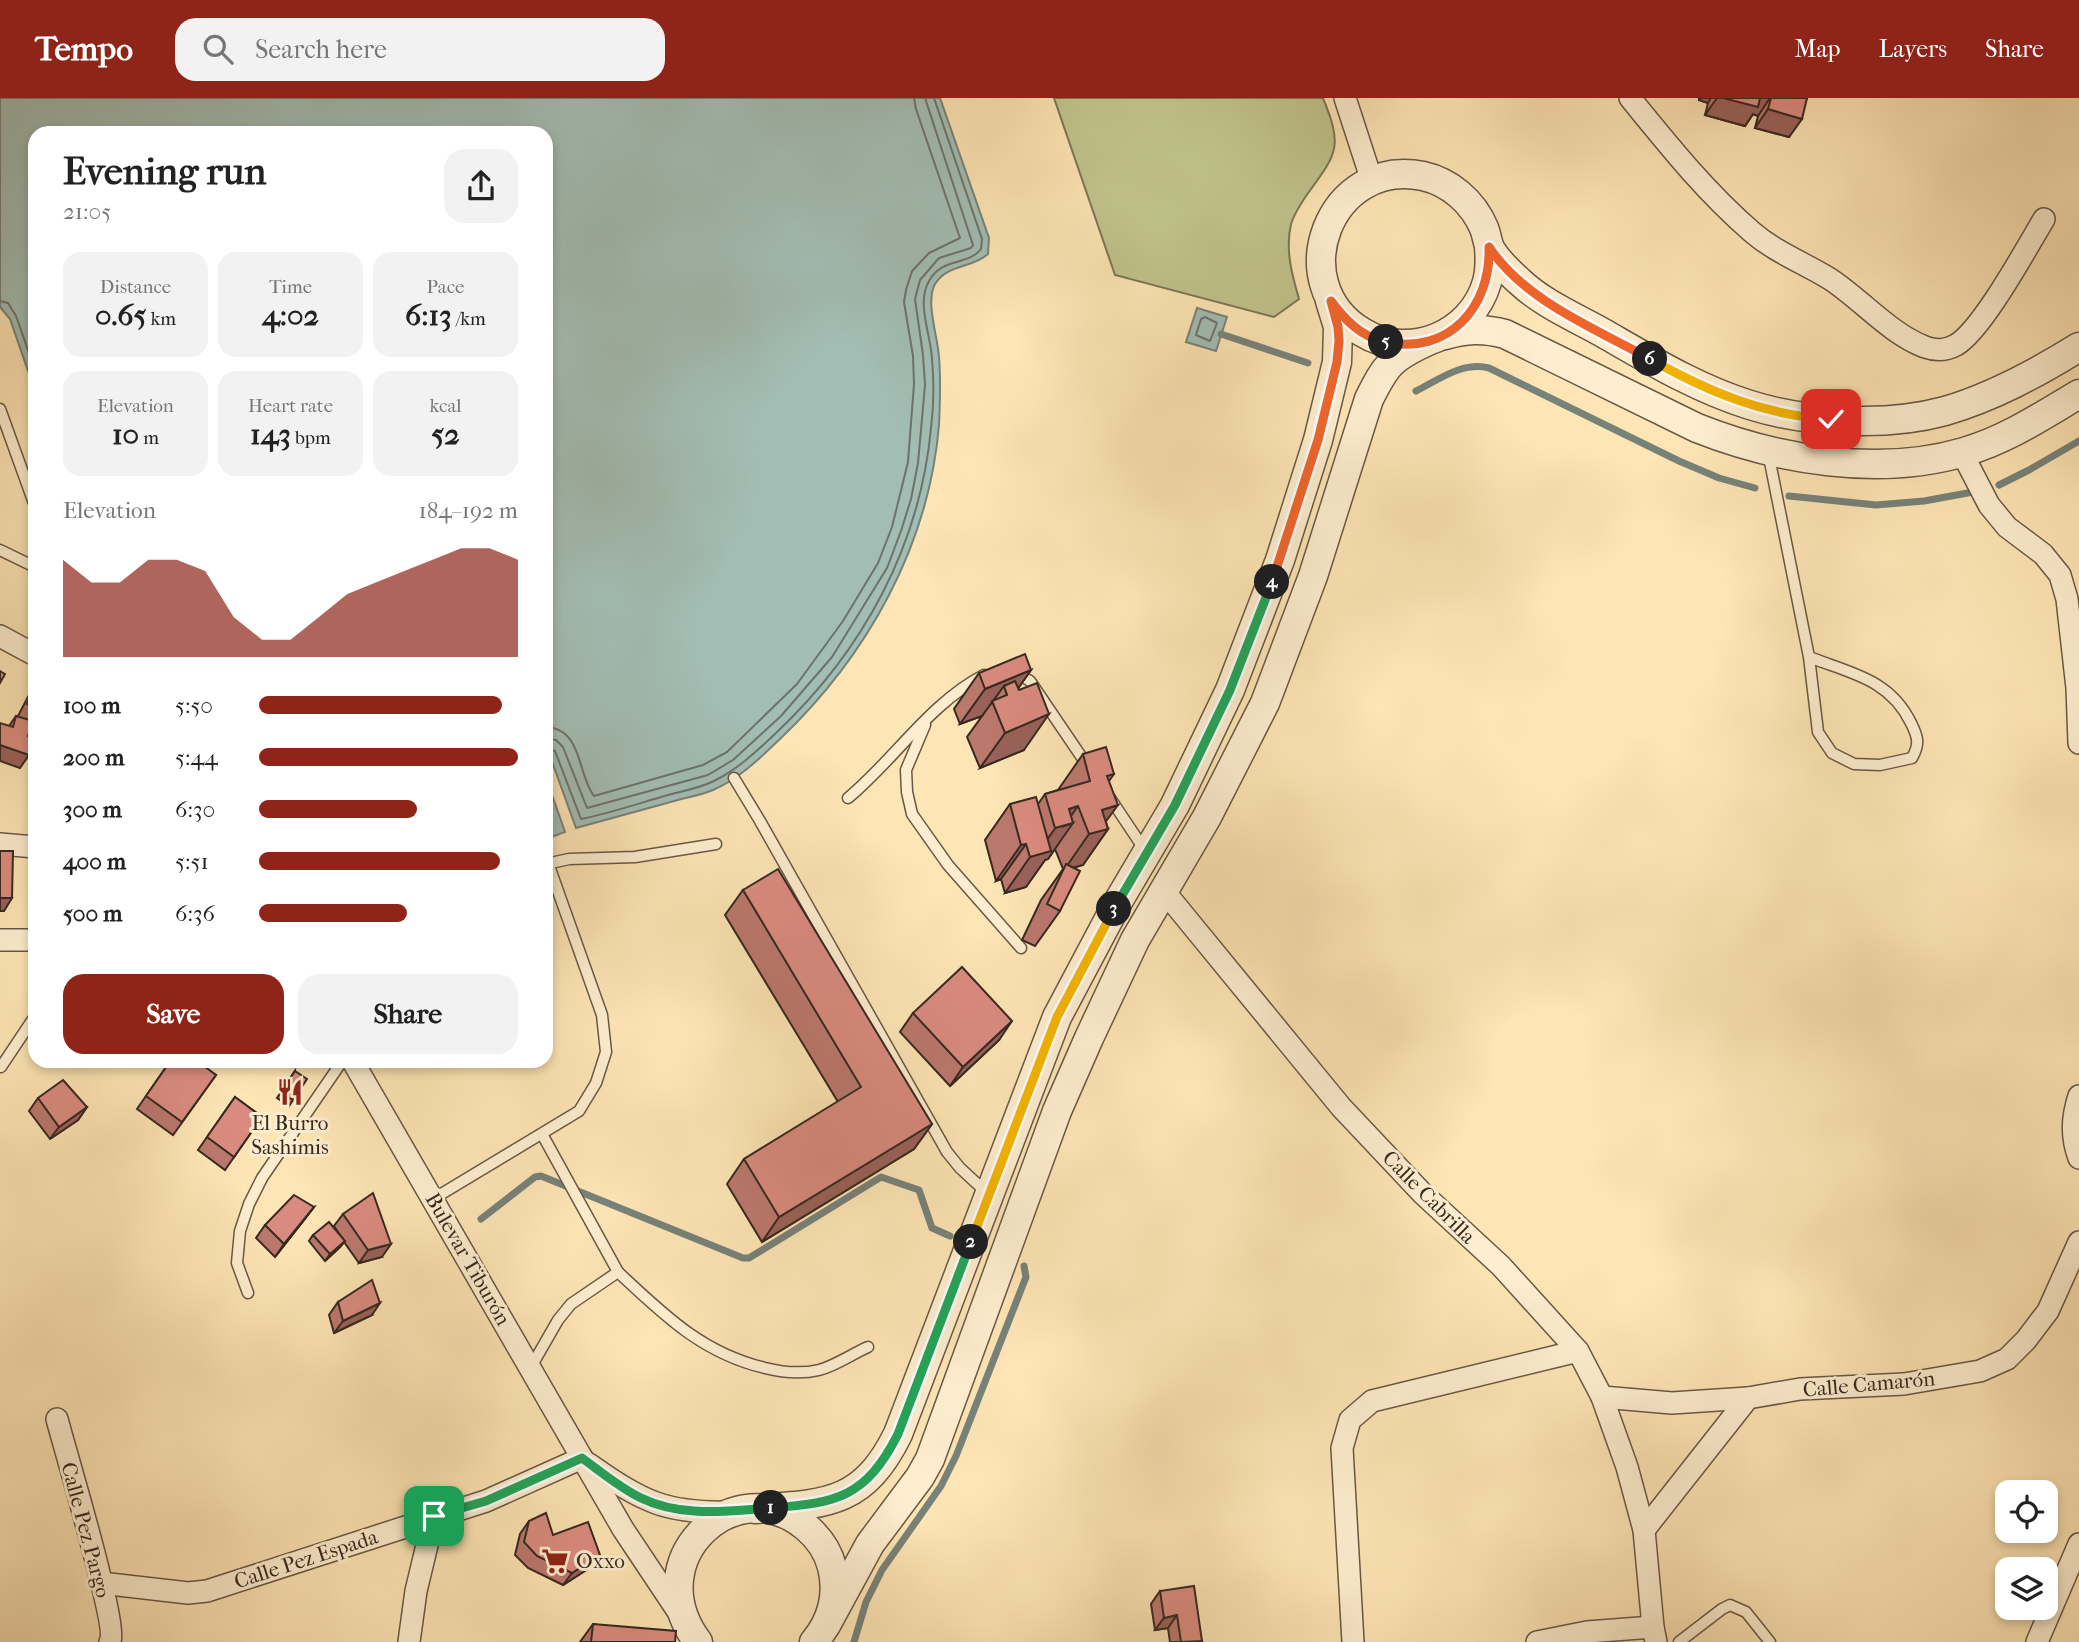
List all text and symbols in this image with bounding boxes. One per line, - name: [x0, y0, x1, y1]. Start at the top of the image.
- search box: [175, 18, 665, 81]
- text: Tempo: [35, 30, 133, 69]
- icon: search: [199, 30, 237, 68]
- text: Search here: [255, 34, 387, 65]
- text: Map: [1795, 35, 1841, 63]
- text: Layers: [1879, 35, 1947, 63]
- text: Share: [1985, 35, 2044, 63]
- text: Evening run: [63, 149, 266, 194]
- button: share: [444, 149, 518, 223]
- text: 21:05: [63, 198, 111, 225]
- text: Distance: [100, 276, 171, 298]
- text: Time: [269, 276, 312, 298]
- text: Pace: [427, 276, 464, 298]
- text: 0.65: [95, 298, 146, 333]
- text: 4:02: [262, 298, 319, 333]
- text: 6:13: [405, 298, 452, 333]
- text: km: [146, 308, 176, 330]
- text: /km: [452, 308, 486, 330]
- pin: 5: [1368, 324, 1404, 360]
- text: 5: [1381, 330, 1390, 352]
- pin: 6: [1632, 342, 1668, 376]
- text: 6: [1644, 347, 1655, 369]
- pin: [1801, 389, 1861, 449]
- text: Elevation: [97, 395, 174, 417]
- text: Heart rate: [248, 395, 333, 417]
- text: kcal: [430, 395, 461, 417]
- icon: check: [1812, 400, 1850, 438]
- text: 10: [112, 417, 139, 452]
- text: 143: [250, 417, 291, 452]
- text: 52: [431, 417, 460, 452]
- text: m: [139, 427, 159, 449]
- text: bpm: [291, 427, 331, 449]
- text: Elevation: [63, 497, 156, 524]
- text: 184–192 m: [419, 497, 518, 524]
- pin: 4: [1254, 564, 1290, 600]
- text: 4: [1266, 570, 1277, 592]
- text: 100 m: [63, 692, 121, 719]
- text: 5:50: [175, 692, 213, 719]
- text: 200 m: [63, 744, 124, 771]
- text: 5:44: [175, 744, 218, 771]
- text: 300 m: [63, 796, 122, 823]
- text: 6:30: [175, 796, 215, 823]
- text: 400 m: [63, 848, 126, 875]
- text: 5:51: [175, 848, 209, 875]
- pin: 3: [1096, 892, 1132, 926]
- text: 3: [1110, 897, 1117, 919]
- text: 500 m: [63, 900, 122, 927]
- text: 6:36: [175, 900, 215, 927]
- button: Save: [63, 974, 284, 1054]
- button: Share: [298, 974, 518, 1054]
- restaurant icon: El Burro Sashimis: [275, 1077, 305, 1107]
- place label: El Burro Sashimis: [251, 1111, 329, 1159]
- street label: Calle Cabrilla: [1378, 1146, 1481, 1249]
- street label: Bulevar Tiburón: [420, 1189, 516, 1329]
- pin: 2: [954, 1224, 988, 1260]
- text: 2: [966, 1230, 975, 1252]
- street label: Calle Camarón: [1802, 1366, 1936, 1402]
- street label: Calle Pez Pargo: [56, 1460, 116, 1600]
- map controls: [1995, 1480, 2058, 1620]
- button: locate: [1995, 1480, 2058, 1543]
- pin: [404, 1486, 464, 1546]
- pin: 1: [754, 1490, 788, 1526]
- text: 1: [767, 1496, 774, 1518]
- icon: arrive: [415, 1497, 453, 1535]
- street label: Calle Pez Espada: [231, 1524, 381, 1593]
- supermarket icon: Oxxo: [540, 1546, 570, 1576]
- place label: Oxxo: [576, 1549, 625, 1573]
- button: layers: [1995, 1557, 2058, 1620]

